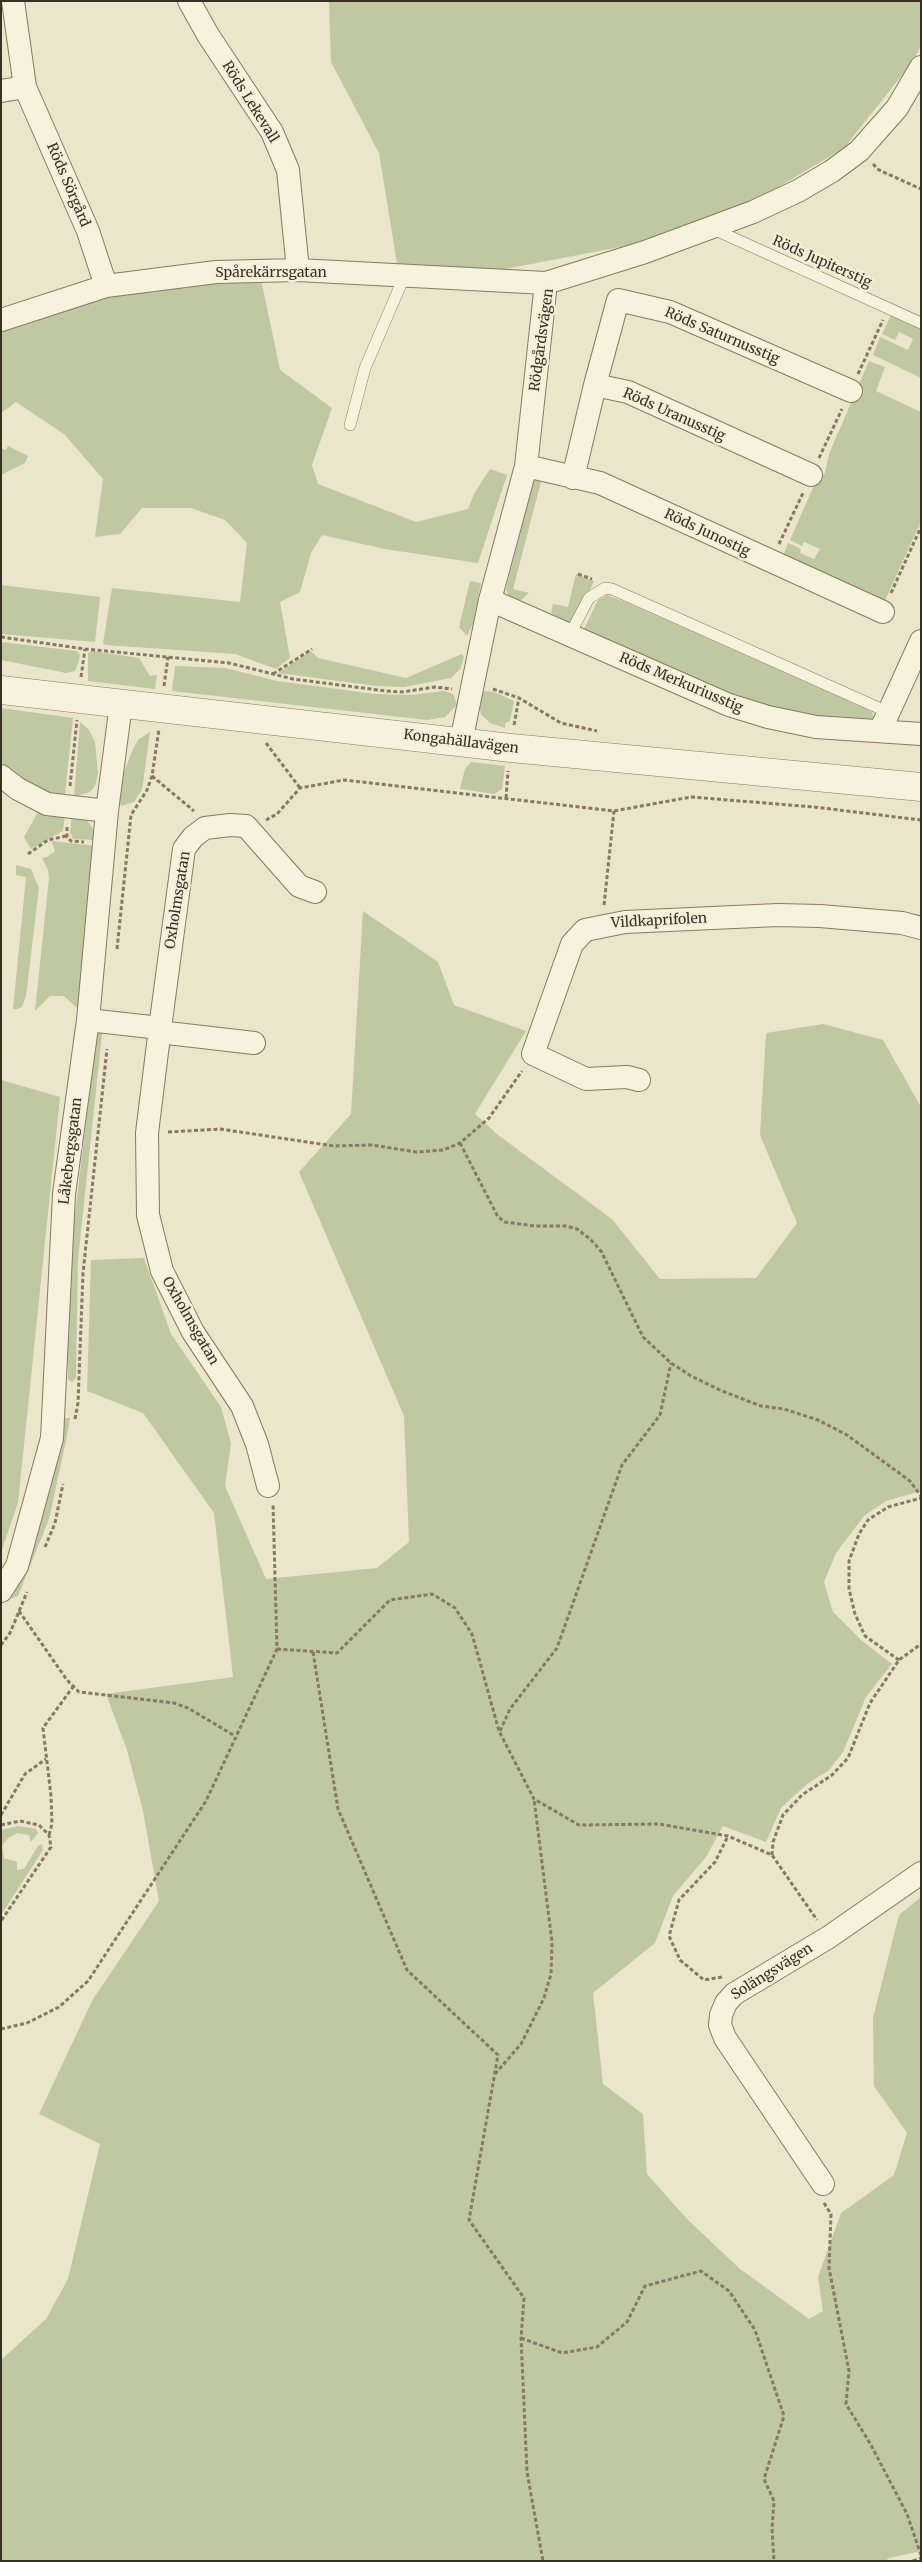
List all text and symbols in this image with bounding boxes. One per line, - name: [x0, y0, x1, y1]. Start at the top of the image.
- street label: Röds Lekevall: [218, 58, 282, 146]
- street label: Röds Sörgård: [43, 140, 93, 230]
- street label: Röds Jupiterstig: [770, 233, 874, 291]
- street label: Spårekärrsgatan: [215, 265, 327, 281]
- street label: Rödgårdsvägen: [526, 287, 558, 393]
- street label: Röds Saturnusstig: [662, 304, 782, 368]
- street label: Röds Uranusstig: [620, 385, 728, 445]
- street label: Röds Junostig: [661, 506, 753, 560]
- street label: Röds Merkuriusstig: [617, 649, 745, 717]
- street label: Kongahällavägen: [402, 727, 520, 757]
- street label: Oxholmsgatan: [162, 850, 194, 950]
- street label: Vildkaprifolen: [611, 910, 707, 932]
- street label: Låkebergsgatan: [56, 1096, 86, 1206]
- street label: Oxholmsgatan: [158, 1274, 222, 1368]
- street label: Solängsvägen: [728, 1940, 816, 2004]

